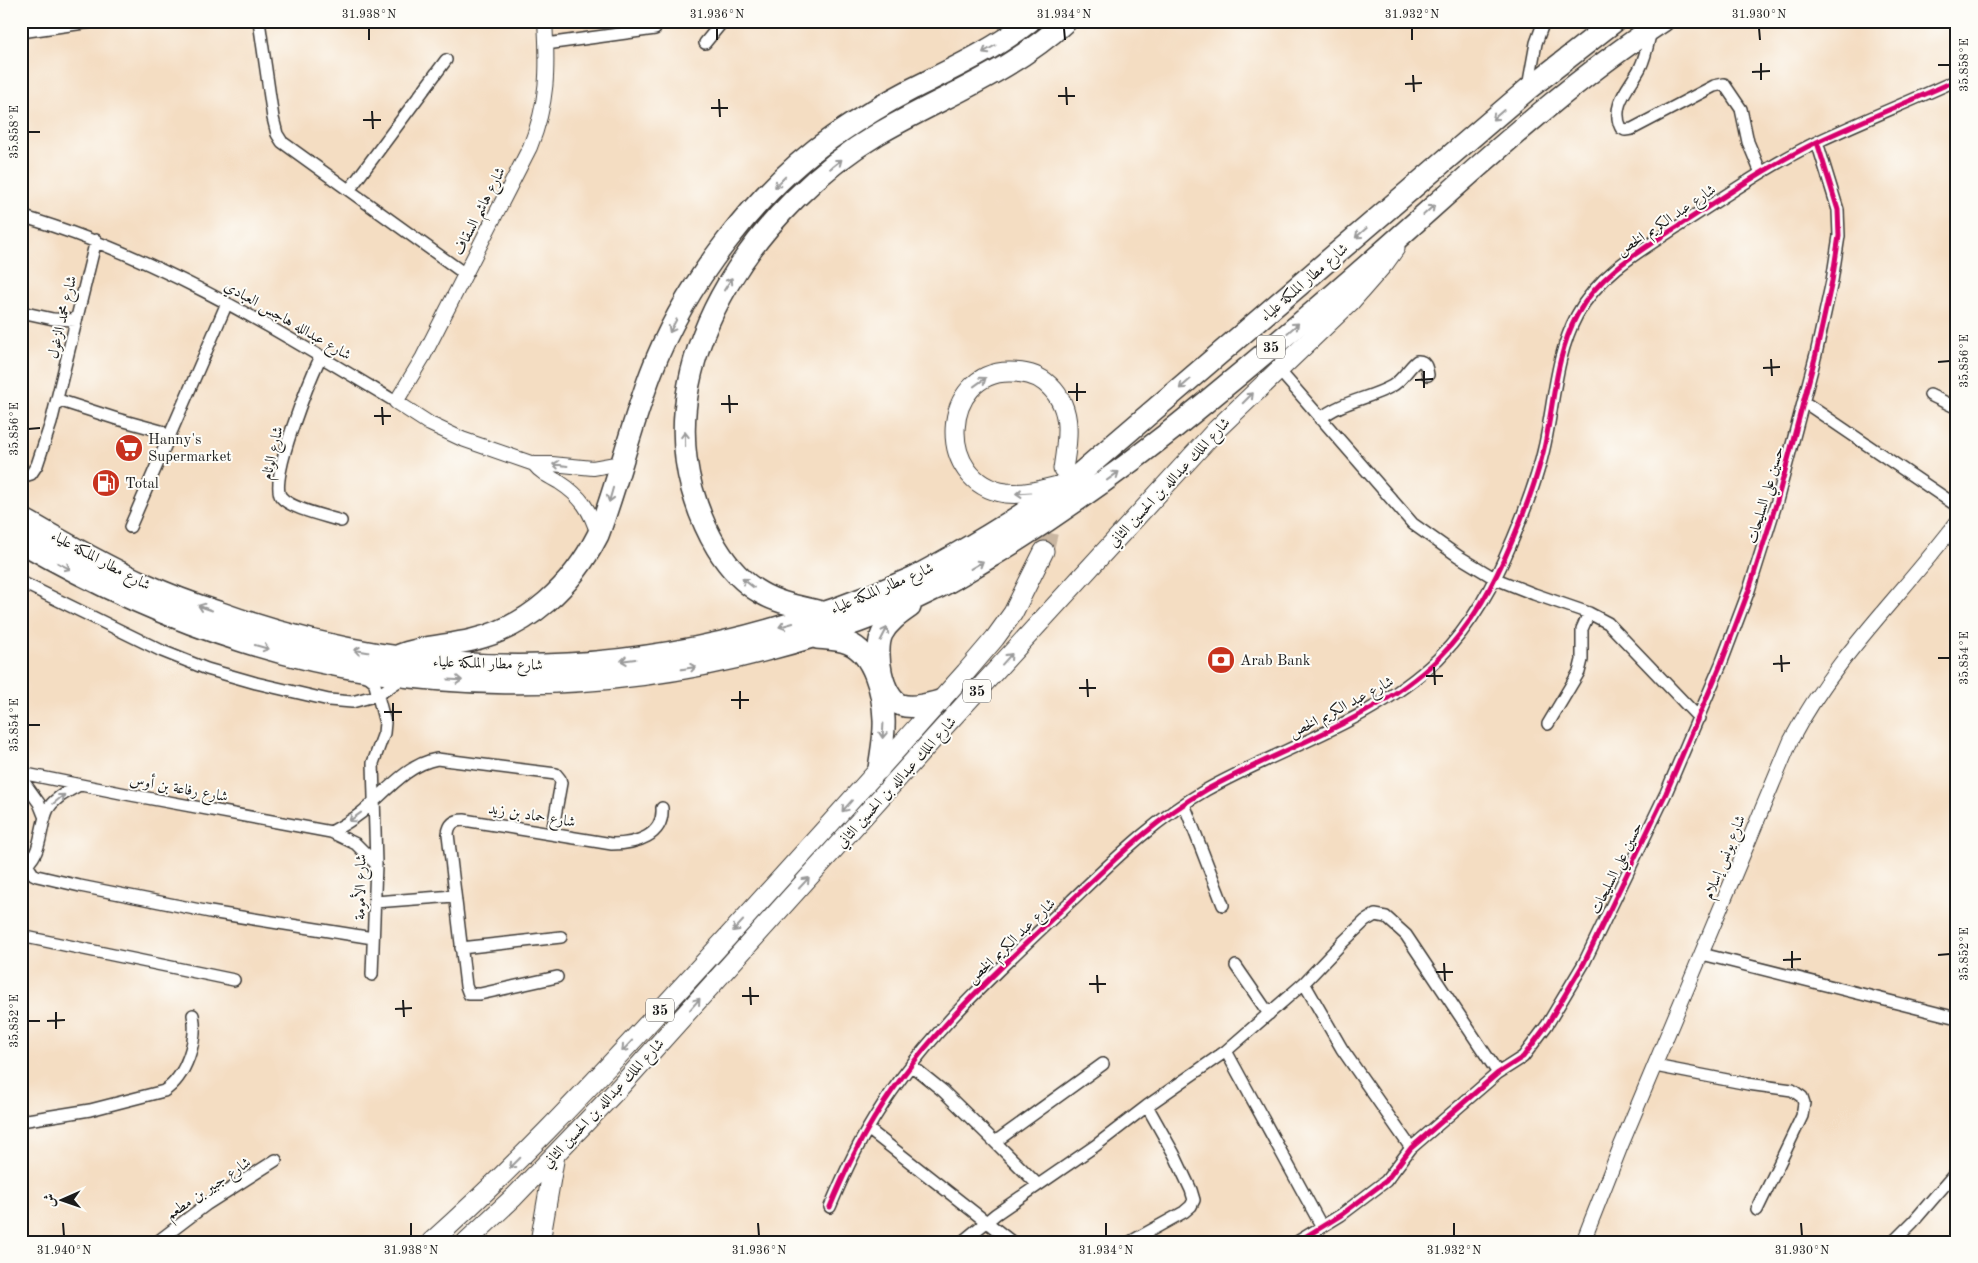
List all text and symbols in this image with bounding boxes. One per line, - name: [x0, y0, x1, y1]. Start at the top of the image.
- text: 31.938°N: [342, 9, 396, 21]
- text: 31.936°N: [690, 9, 744, 21]
- text: 31.934°N: [1037, 9, 1091, 21]
- text: 31.932°N: [1385, 9, 1439, 21]
- text: 31.930°N: [1732, 9, 1786, 21]
- text: 35.858°E: [1958, 38, 1971, 92]
- one-way arrow: [983, 44, 997, 54]
- text: 35.858°E: [8, 105, 21, 159]
- one-way arrow: [1491, 110, 1504, 121]
- one-way arrow: [829, 158, 842, 169]
- street label: شارع هاشم السقاف: [452, 165, 514, 261]
- one-way arrow: [774, 176, 786, 189]
- street label: شارع عبد الكريم الخص: [1614, 182, 1721, 263]
- one-way arrow: [1422, 205, 1435, 216]
- one-way arrow: [1355, 227, 1368, 238]
- street label: شارع مطار الملكة علياء: [1257, 240, 1354, 328]
- street label: شارع محمد الزغول: [46, 274, 84, 361]
- one-way arrow: [724, 278, 734, 292]
- street label: شارع عبدالله هاجس العبادي: [219, 279, 353, 367]
- one-way arrow: [668, 318, 677, 333]
- one-way arrow: [1286, 323, 1299, 334]
- text: 35.856°E: [1958, 334, 1971, 388]
- road number: 35: [1257, 336, 1285, 358]
- one-way arrow: [973, 377, 987, 387]
- one-way arrow: [1178, 379, 1191, 390]
- one-way arrow: [1242, 392, 1254, 405]
- text: 35.856°E: [8, 402, 21, 456]
- street label: شارع الملك عبدالله بن الحسين الثاني: [1106, 415, 1237, 553]
- street label: شارع الوئام: [260, 425, 291, 482]
- one-way arrow: [680, 431, 690, 447]
- supermarket icon: Hanny's Supermarket: [114, 433, 144, 463]
- place label: Hanny's Supermarket: [148, 433, 232, 465]
- street label: حسين علي السليحات: [1745, 445, 1792, 547]
- one-way arrow: [553, 460, 569, 470]
- fuel station icon: Total: [91, 468, 121, 498]
- one-way arrow: [1106, 470, 1119, 481]
- place label: Total: [125, 477, 159, 492]
- one-way arrow: [606, 487, 616, 503]
- one-way arrow: [1015, 488, 1031, 497]
- street label: شارع مطار الملكة علياء: [46, 527, 153, 597]
- street label: شارع مطار الملكة علياء: [828, 559, 938, 621]
- one-way arrow: [969, 559, 984, 569]
- one-way arrow: [56, 562, 71, 571]
- one-way arrow: [742, 578, 755, 589]
- one-way arrow: [198, 603, 213, 612]
- one-way arrow: [779, 621, 795, 631]
- one-way arrow: [879, 627, 889, 642]
- text: 35.854°E: [1958, 631, 1971, 685]
- one-way arrow: [254, 643, 270, 653]
- one-way arrow: [354, 645, 370, 655]
- bank icon: Arab Bank: [1206, 645, 1236, 675]
- one-way arrow: [1001, 652, 1013, 665]
- street label: شارع مطار الملكة علياء: [433, 653, 543, 678]
- place label: Arab Bank: [1240, 654, 1311, 669]
- one-way arrow: [620, 655, 636, 665]
- one-way arrow: [681, 663, 697, 673]
- street label: شارع عبد الكريم الخص: [1287, 674, 1398, 746]
- one-way arrow: [447, 676, 463, 685]
- road number: 35: [963, 679, 991, 702]
- text: 35.854°E: [8, 698, 21, 752]
- street label: شارع الملك عبدالله بن الحسين الثاني: [834, 715, 963, 854]
- one-way arrow: [879, 723, 888, 739]
- street label: شارع رفاعة بن أوس: [128, 769, 230, 809]
- one-way arrow: [52, 793, 65, 804]
- one-way arrow: [841, 799, 852, 812]
- street label: شارع حماد بن زيد: [487, 802, 576, 835]
- one-way arrow: [349, 812, 362, 823]
- street label: شارع يونس إسلام: [1702, 813, 1753, 903]
- street label: حسين علي السليحات: [1589, 820, 1651, 919]
- street label: شارع الأمومة: [348, 854, 374, 920]
- one-way arrow: [798, 877, 810, 890]
- street label: شارع عبد الكريم الخص: [965, 896, 1062, 991]
- one-way arrow: [732, 920, 744, 933]
- text: 35.852°E: [1958, 927, 1971, 981]
- text: 35.852°E: [8, 994, 21, 1048]
- one-way arrow: [689, 997, 701, 1010]
- road number: 35: [646, 998, 674, 1022]
- street label: شارع الملك عبدالله بن الحسين الثاني: [540, 1036, 671, 1174]
- one-way arrow: [622, 1039, 633, 1052]
- street label: شارع جبير بن مطعم: [164, 1155, 257, 1227]
- one-way arrow: [509, 1157, 522, 1169]
- north arrow: [38, 1176, 88, 1226]
- text: ش: [43, 1193, 57, 1208]
- text: 31.940°N: [37, 1245, 91, 1257]
- text: 31.938°N: [384, 1245, 438, 1257]
- text: 31.936°N: [732, 1245, 786, 1257]
- text: 31.934°N: [1079, 1245, 1133, 1257]
- text: 31.932°N: [1427, 1245, 1481, 1257]
- text: 31.930°N: [1775, 1245, 1829, 1257]

